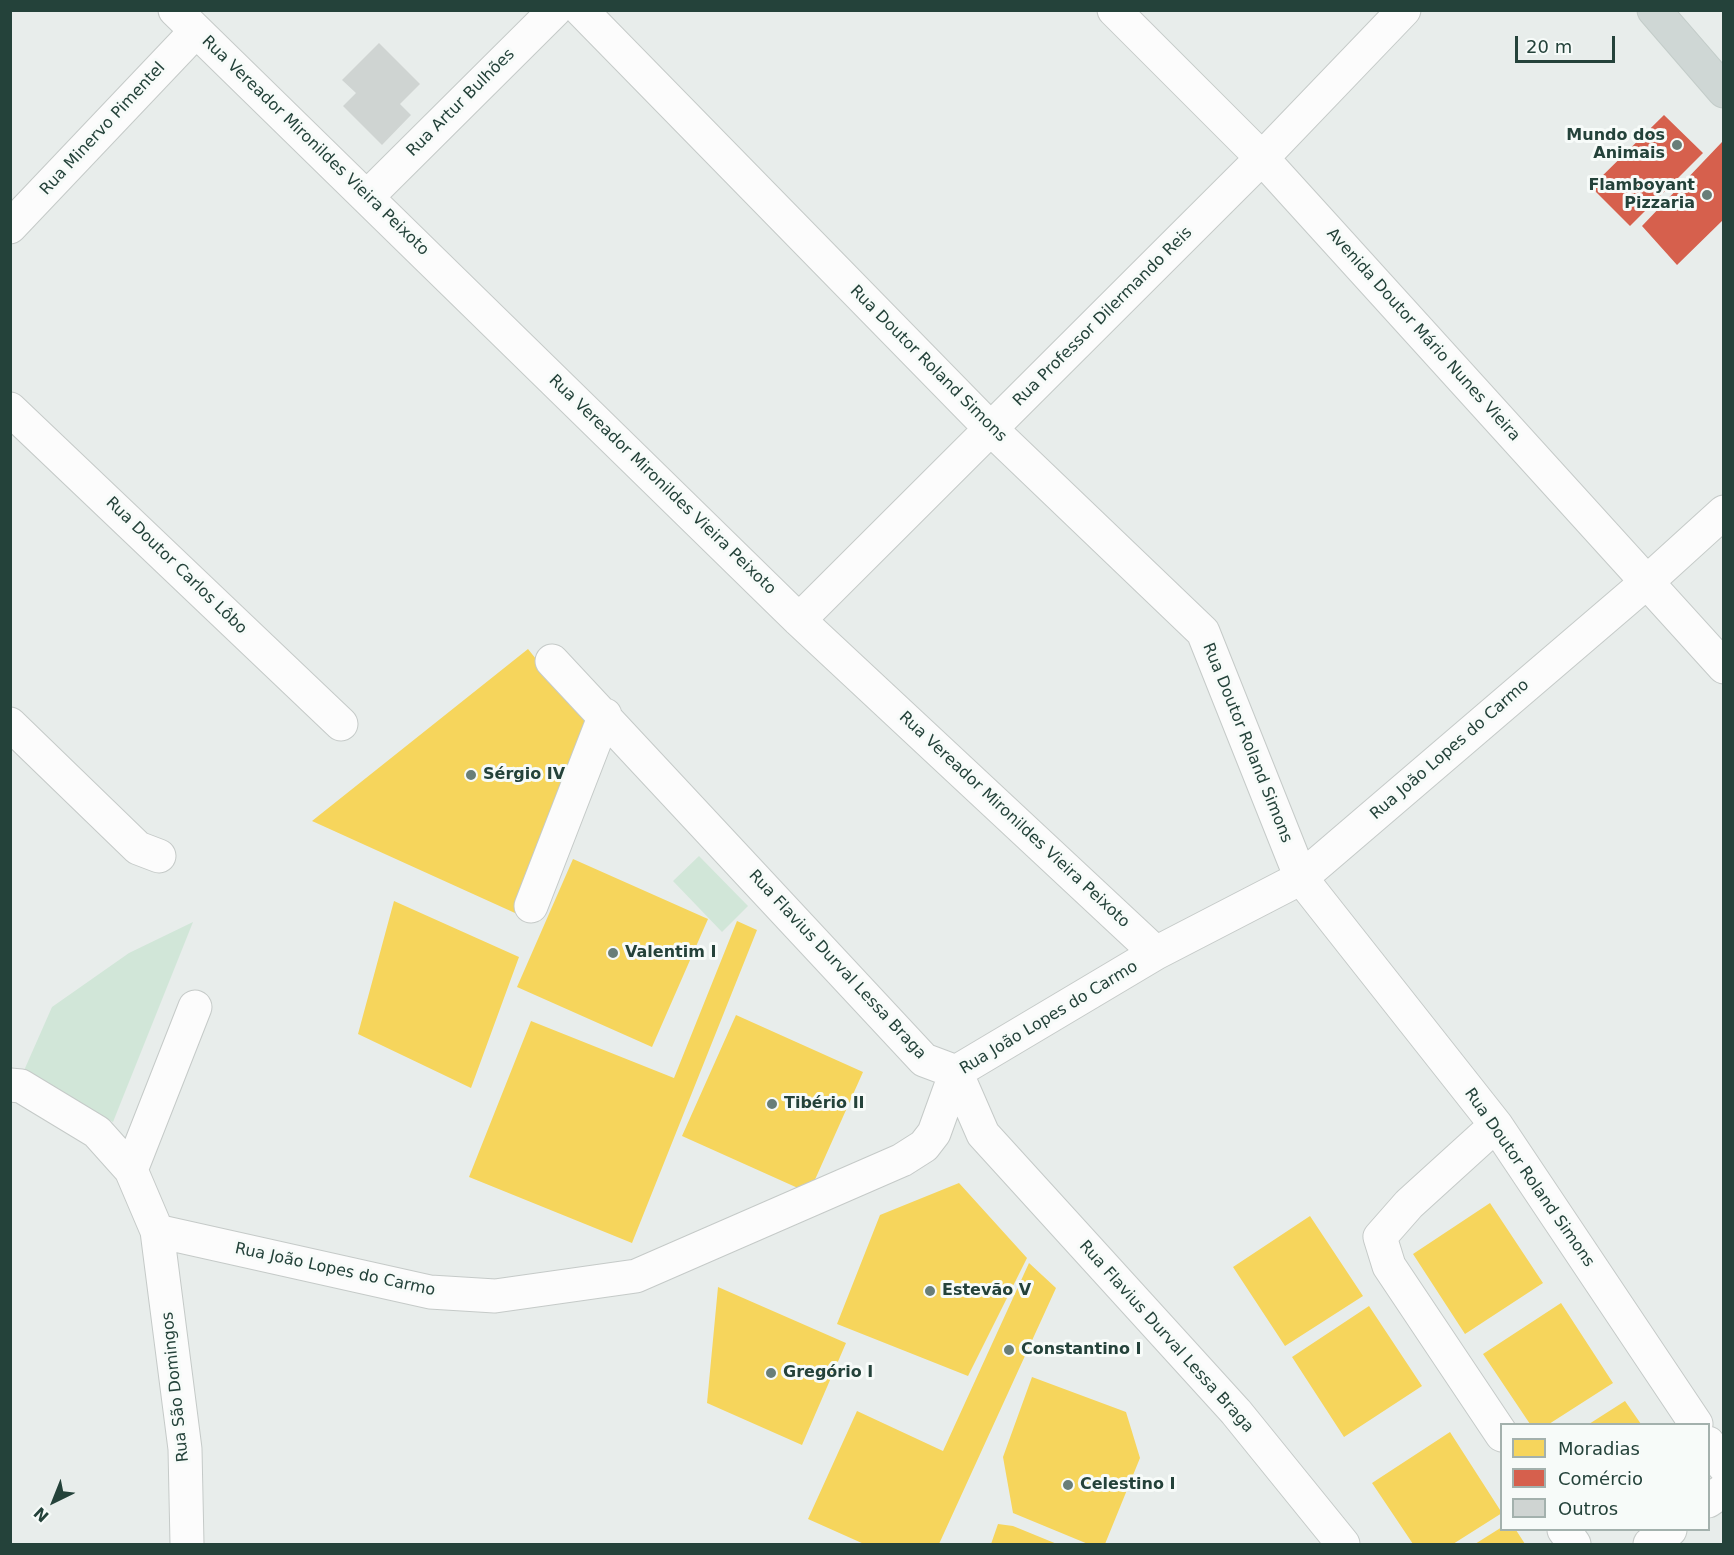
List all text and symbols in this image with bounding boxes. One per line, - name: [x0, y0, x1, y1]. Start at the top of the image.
- scale bar: [1518, 24, 1618, 62]
- street label: Rua Vereador Mironildes Vieira Peixoto: [197, 32, 433, 260]
- text: 20 m: [1526, 36, 1572, 57]
- street label: Rua Artur Bulhões: [403, 45, 519, 161]
- street label: Rua Minervo Pimentel: [36, 59, 170, 199]
- place label: Mundo dos Animais: [1566, 126, 1665, 164]
- marker: Mundo dos Animais: [1670, 138, 1684, 152]
- place label: Flamboyant Pizzaria: [1588, 176, 1695, 214]
- marker: Flamboyant Pizzaria: [1700, 188, 1714, 202]
- street label: Rua Professor Dilermando Reis: [1009, 223, 1197, 411]
- street label: Avenida Doutor Mário Nunes Vieira: [1322, 225, 1524, 445]
- street label: Rua Doutor Roland Simons: [846, 282, 1010, 446]
- street label: Rua Vereador Mironildes Vieira Peixoto: [544, 371, 780, 599]
- street label: Rua Doutor Carlos Lôbo: [101, 493, 251, 639]
- street label: Rua Doutor Roland Simons: [1198, 640, 1296, 846]
- street label: Rua João Lopes do Carmo: [1367, 676, 1533, 824]
- street label: Rua Vereador Mironildes Vieira Peixoto: [895, 708, 1133, 932]
- place label: Sérgio IV: [483, 765, 565, 785]
- marker: Sérgio IV: [464, 768, 478, 782]
- street label: Rua Flavius Durval Lessa Braga: [744, 866, 930, 1064]
- place label: Valentim I: [625, 943, 716, 963]
- marker: Valentim I: [606, 946, 620, 960]
- street label: Rua João Lopes do Carmo: [957, 957, 1141, 1079]
- street label: Rua Doutor Roland Simons: [1460, 1085, 1598, 1271]
- place label: Tibério II: [784, 1094, 865, 1114]
- marker: Tibério II: [765, 1097, 779, 1111]
- street label: Rua Flavius Durval Lessa Braga: [1075, 1237, 1257, 1437]
- street label: Rua João Lopes do Carmo: [233, 1239, 437, 1301]
- place label: Estevão V: [942, 1281, 1031, 1301]
- marker: Estevão V: [923, 1284, 937, 1298]
- street label: Rua São Domingos: [159, 1311, 193, 1463]
- place label: Constantino I: [1021, 1340, 1142, 1360]
- marker: Constantino I: [1002, 1343, 1016, 1357]
- place label: Gregório I: [783, 1363, 873, 1383]
- marker: Gregório I: [764, 1366, 778, 1380]
- legend: [1500, 1423, 1710, 1531]
- text: Moradias: [1558, 1438, 1640, 1459]
- text: Comércio: [1558, 1468, 1643, 1489]
- north arrow: [24, 1471, 84, 1531]
- place label: Celestino I: [1080, 1475, 1175, 1495]
- marker: Celestino I: [1061, 1478, 1075, 1492]
- text: Outros: [1558, 1498, 1618, 1519]
- text: N: [30, 1503, 53, 1526]

